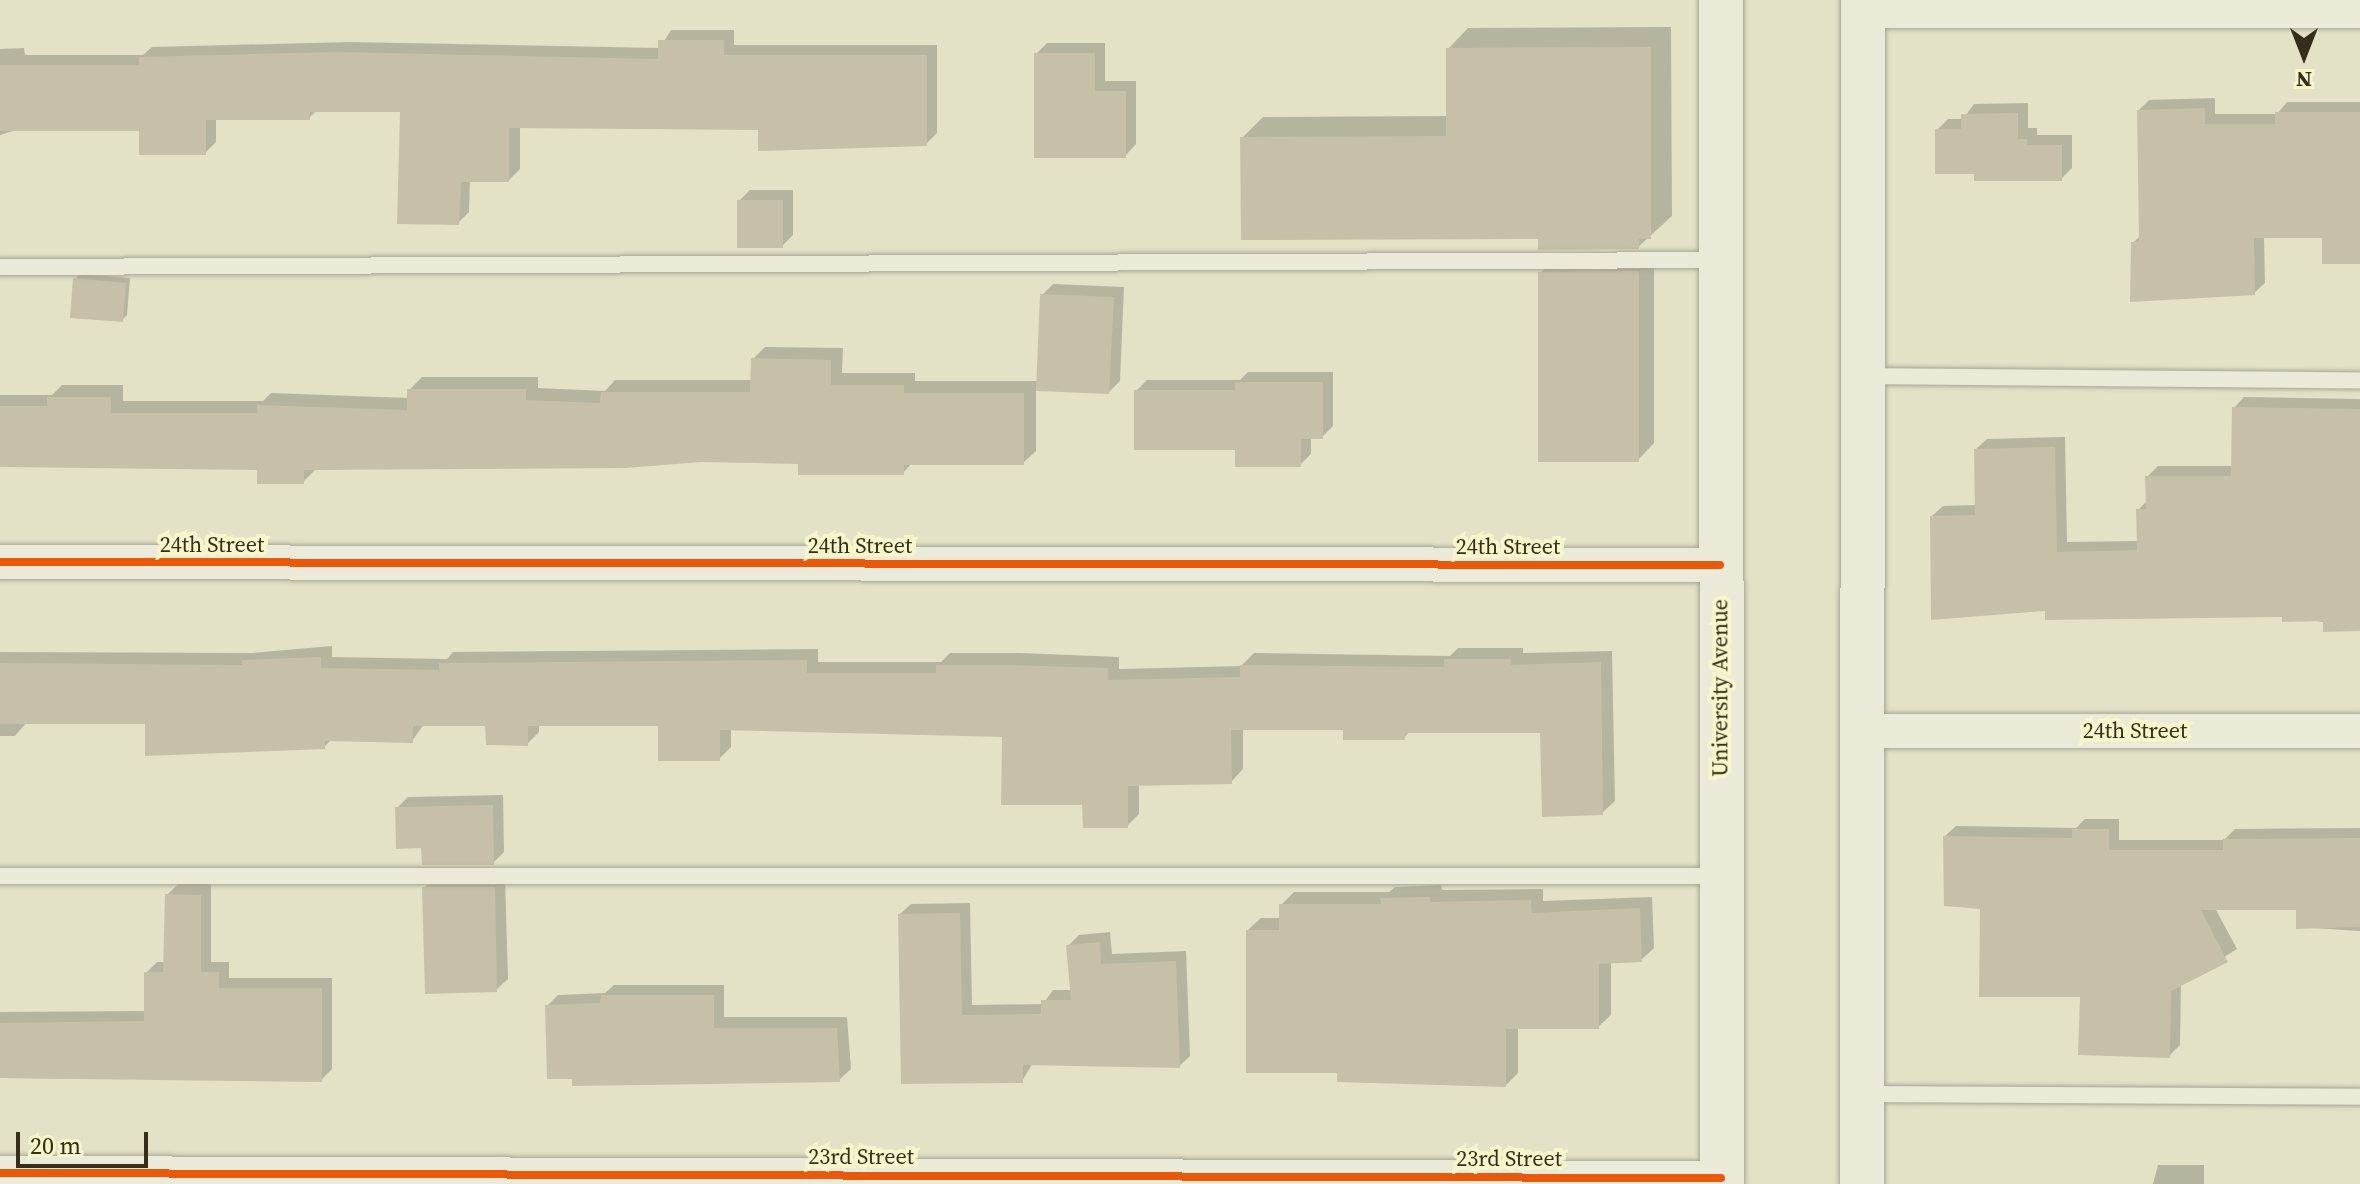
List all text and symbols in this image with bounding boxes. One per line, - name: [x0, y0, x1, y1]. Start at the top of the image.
- north arrow: [2264, 16, 2344, 96]
- text: N: [2296, 65, 2312, 95]
- street label: 24th Street: [160, 532, 264, 558]
- street label: 24th Street: [808, 533, 912, 559]
- street label: 24th Street: [1456, 534, 1560, 560]
- street label: University Avenue: [1707, 599, 1733, 777]
- street label: 24th Street: [2083, 718, 2187, 744]
- scale bar: [20, 1116, 152, 1166]
- text: 20 m: [30, 1129, 81, 1162]
- street label: 23rd Street: [808, 1144, 914, 1170]
- street label: 23rd Street: [1456, 1146, 1562, 1172]

